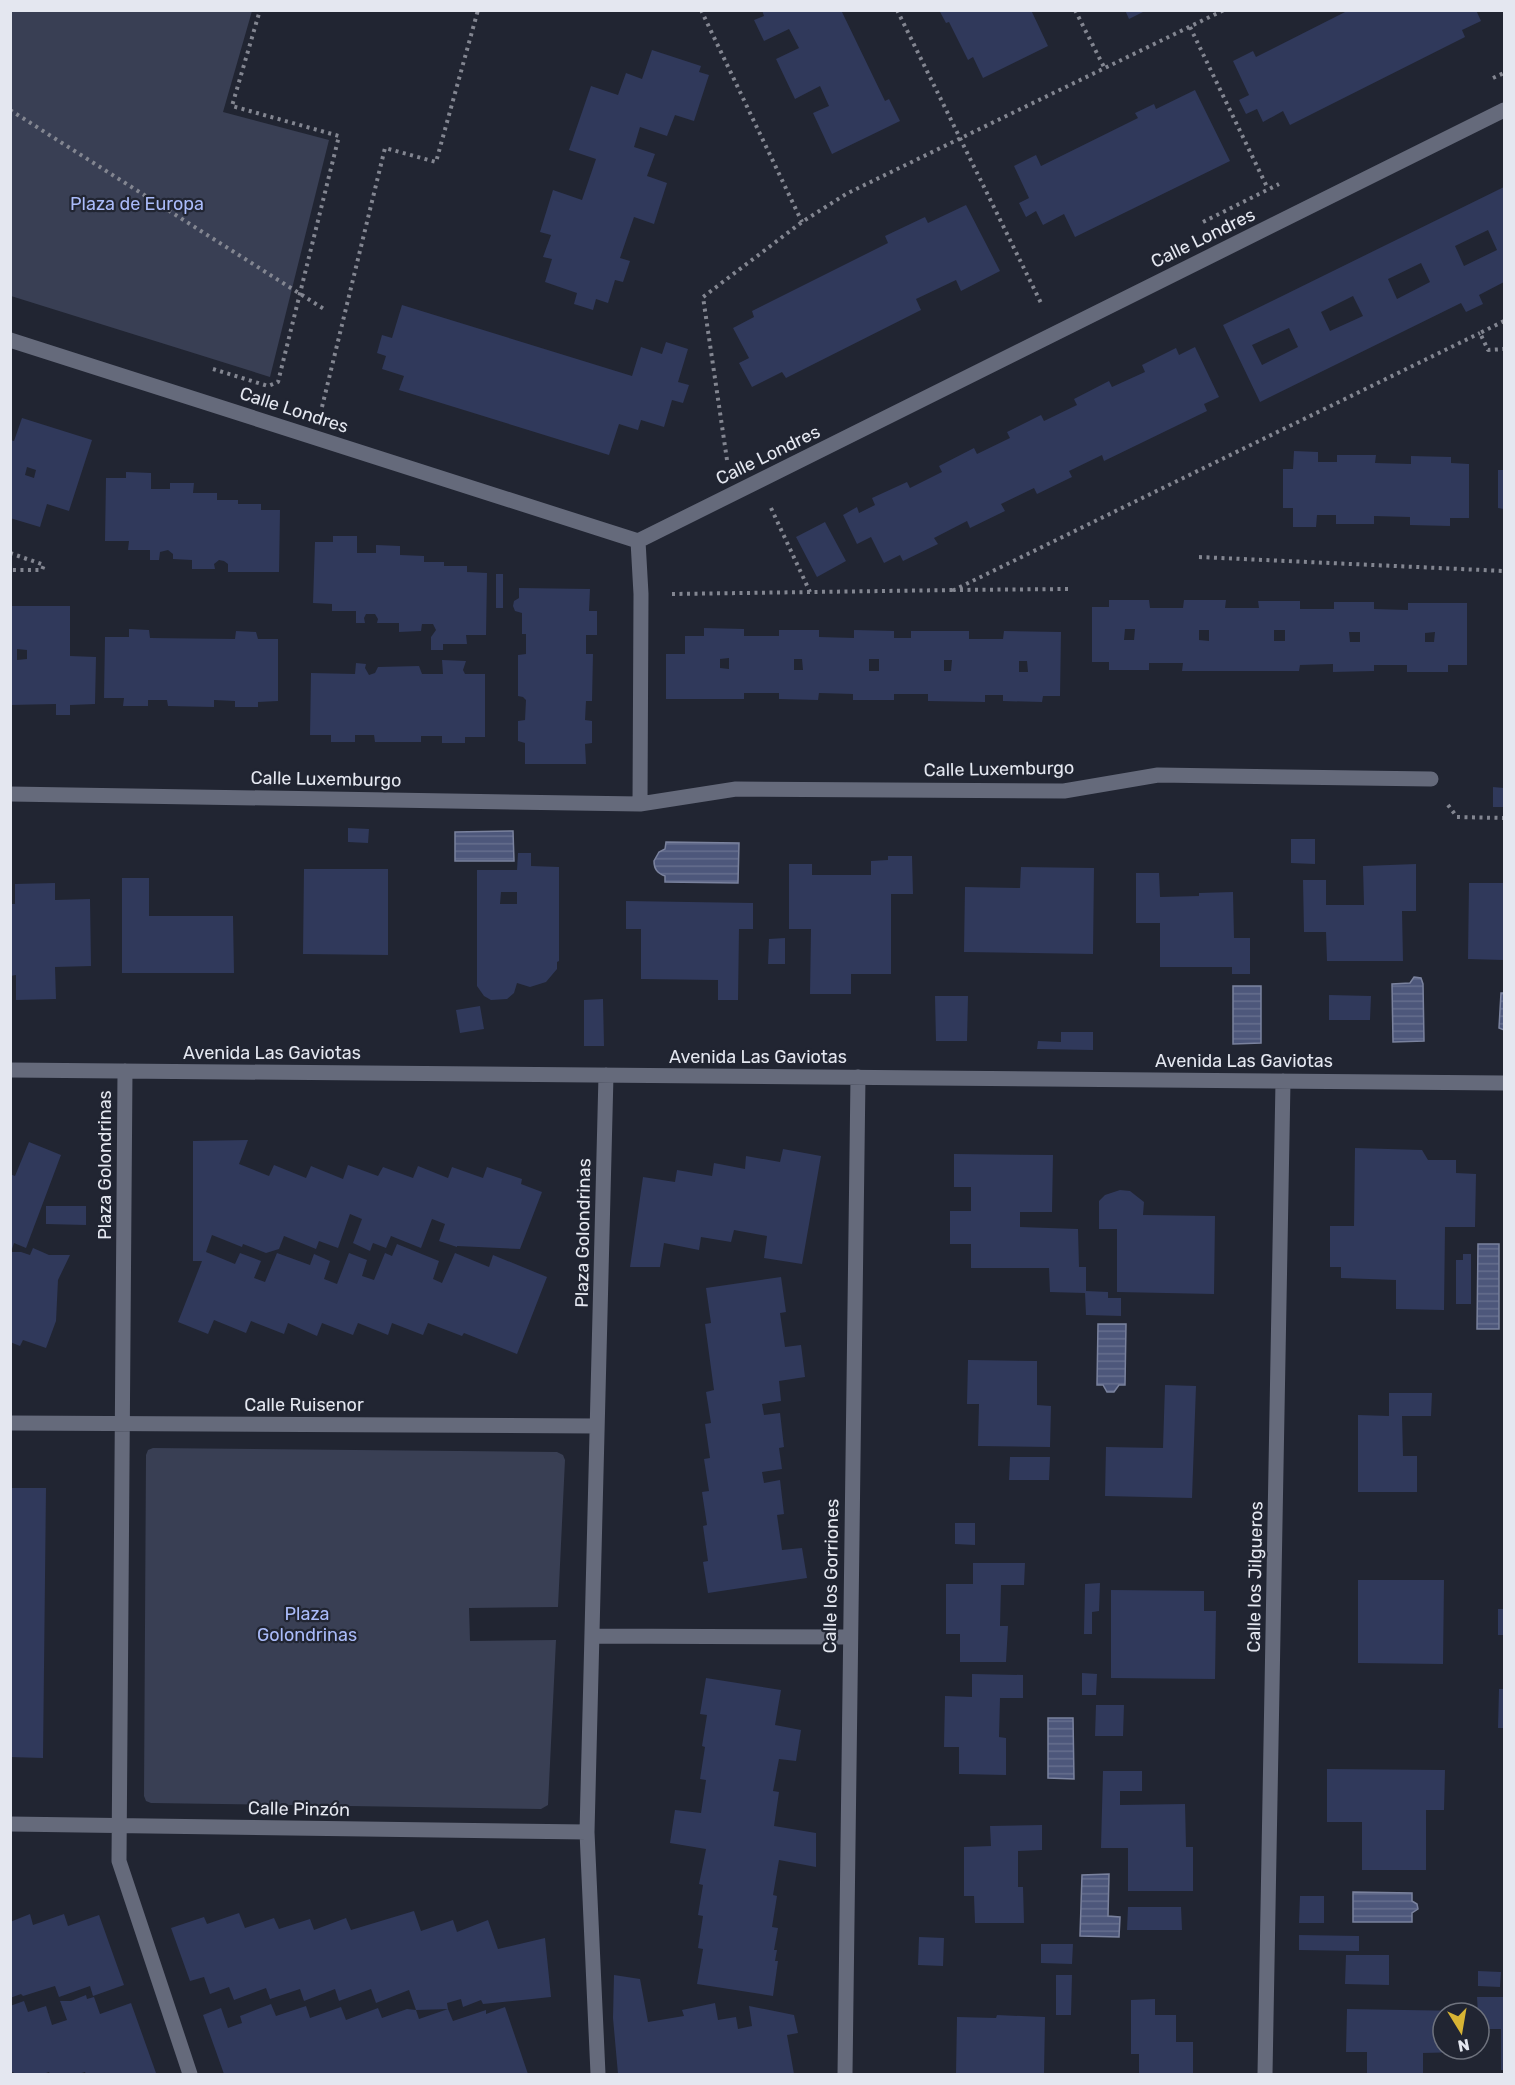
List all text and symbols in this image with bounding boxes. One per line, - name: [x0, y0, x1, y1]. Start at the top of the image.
- park label: Plaza de Europa: [70, 193, 204, 215]
- street label: Calle Londres: [1147, 203, 1259, 273]
- street label: Calle Londres: [237, 382, 351, 438]
- street label: Calle Londres: [712, 420, 824, 490]
- street label: Calle Luxemburgo: [923, 757, 1075, 781]
- street label: Calle Luxemburgo: [250, 767, 402, 791]
- street label: Avenida Las Gaviotas: [183, 1042, 361, 1064]
- street label: Avenida Las Gaviotas: [669, 1046, 847, 1068]
- street label: Avenida Las Gaviotas: [1155, 1050, 1333, 1072]
- street label: Plaza Golondrinas: [94, 1090, 116, 1240]
- street label: Plaza Golondrinas: [571, 1158, 595, 1308]
- street label: Calle Ruisenor: [244, 1394, 364, 1416]
- street label: Calle los Gorriones: [819, 1499, 843, 1653]
- street label: Calle los Jilgueros: [1243, 1501, 1267, 1653]
- park label: Plaza Golondrinas: [257, 1603, 357, 1646]
- street label: Calle Pinzón: [248, 1797, 350, 1821]
- north arrow: [1431, 2001, 1491, 2061]
- text: N: [1456, 2035, 1471, 2056]

